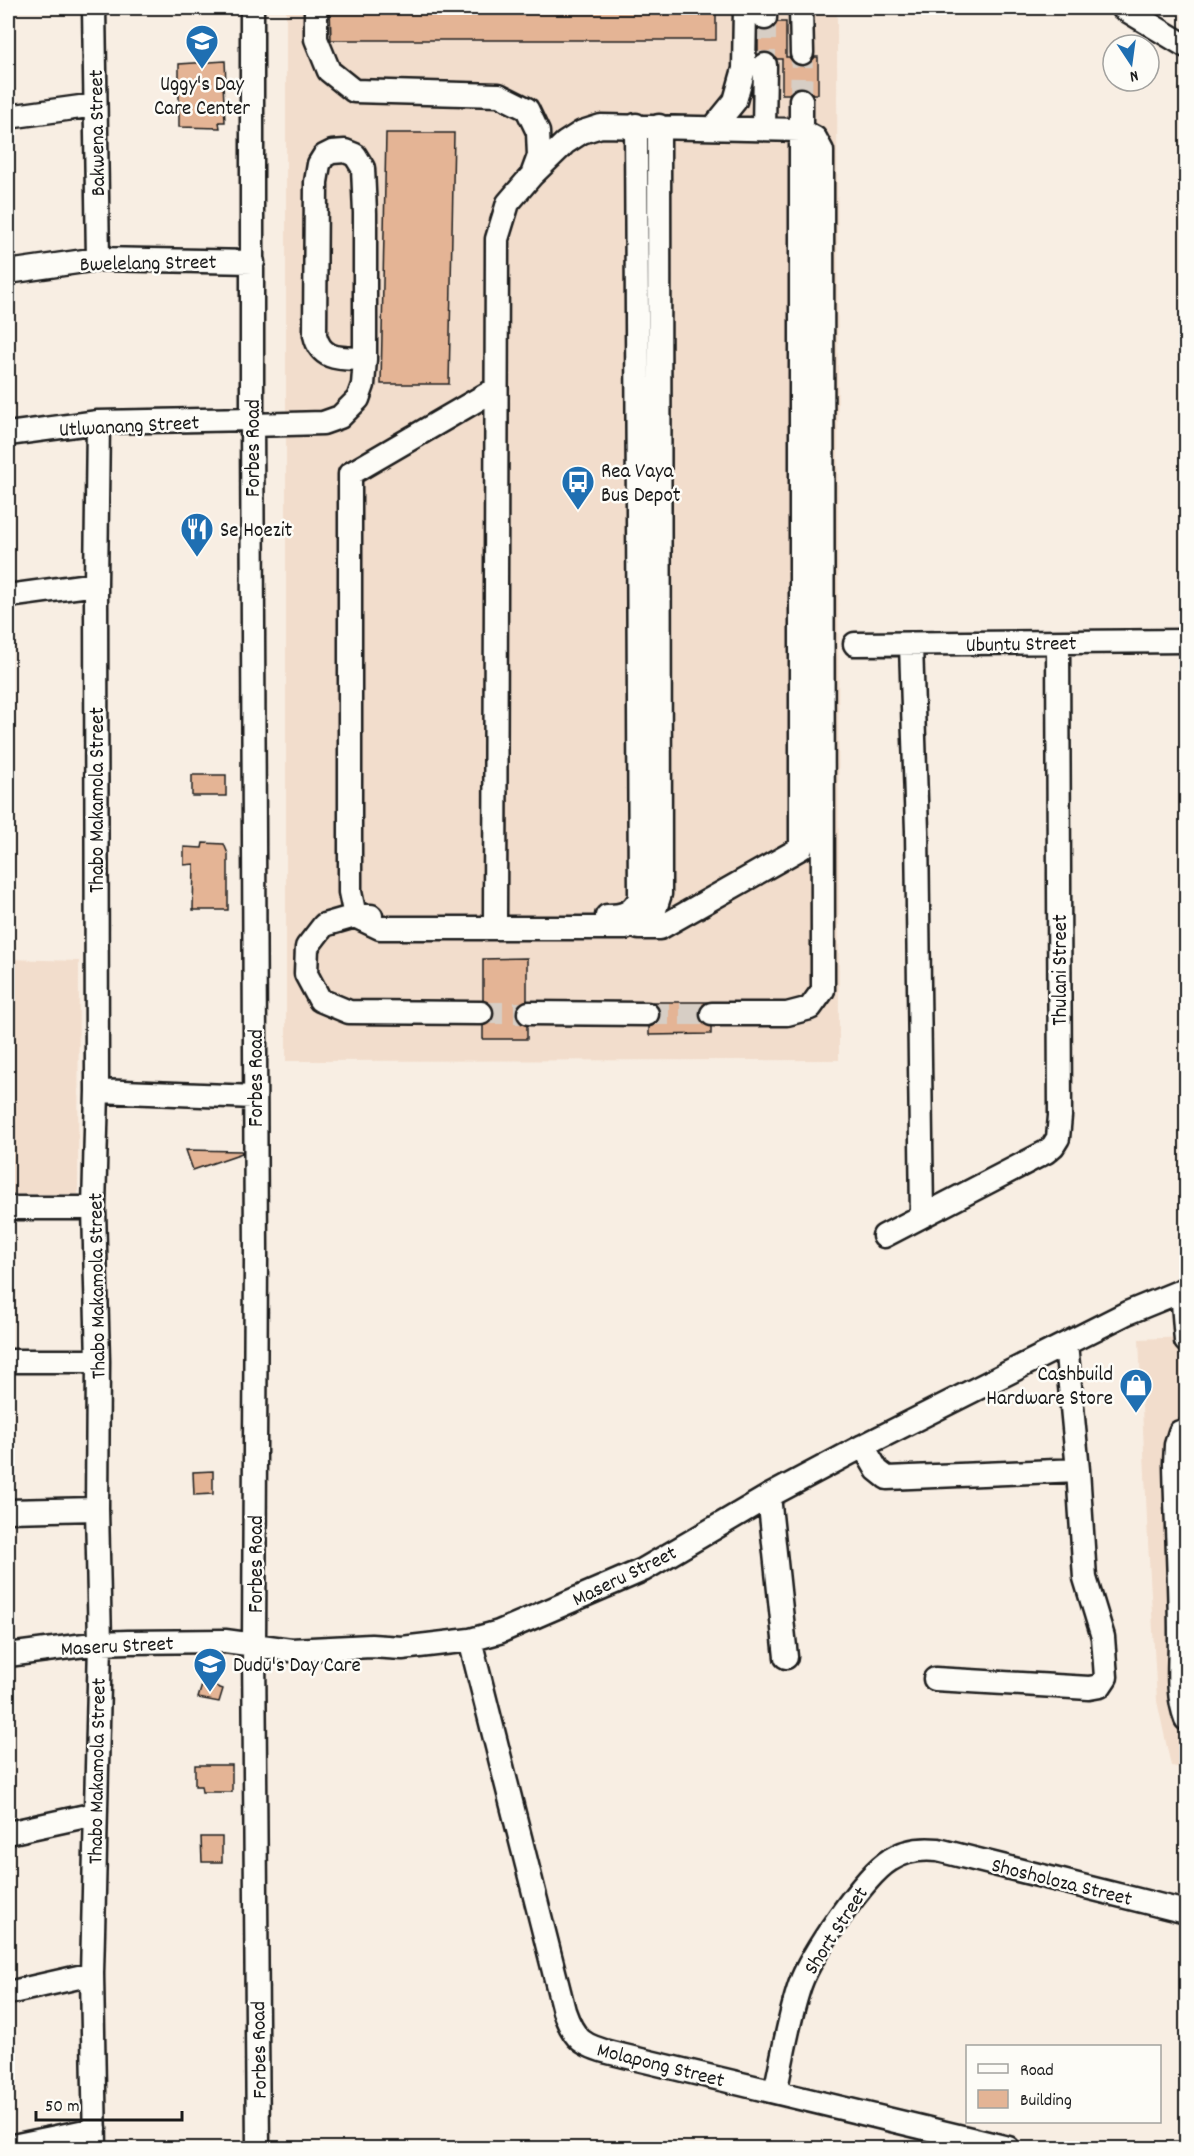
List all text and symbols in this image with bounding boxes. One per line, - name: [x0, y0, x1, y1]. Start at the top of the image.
- school or university icon: Uggy's Day Care Center: [184, 23, 220, 70]
- north arrow: [1101, 33, 1161, 93]
- text: N: [1127, 63, 1140, 87]
- street label: Bakwena Street: [83, 69, 115, 196]
- place label: Uggy's Day Care Center: [154, 71, 250, 125]
- street label: Bwelelang Street: [80, 249, 217, 281]
- street label: Forbes Road: [240, 399, 270, 497]
- street label: Utlwanang Street: [58, 409, 200, 447]
- place label: Rea Vaya Bus Depot: [601, 458, 681, 512]
- bus stop icon: Rea Vaya Bus Depot: [560, 464, 596, 511]
- restaurant icon: Se Hoezit: [179, 511, 215, 558]
- place label: Se Hoezit: [220, 517, 292, 547]
- street label: Ubuntu Street: [965, 630, 1077, 662]
- street label: Thabo Makamola Street: [84, 707, 114, 893]
- street label: Thulani Street: [1047, 914, 1077, 1026]
- street label: Forbes Road: [243, 1029, 273, 1127]
- street label: Thabo Makamola Street: [82, 1192, 116, 1379]
- place label: Cashbuild Hardware Store: [986, 1361, 1113, 1415]
- shop icon: Cashbuild Hardware Store: [1118, 1367, 1154, 1414]
- street label: Forbes Road: [243, 1515, 273, 1613]
- street label: Maseru Street: [568, 1539, 683, 1616]
- street label: Maseru Street: [60, 1630, 175, 1666]
- school or university icon: Dudu's Day Care: [192, 1646, 228, 1693]
- place label: Dudu's Day Care: [233, 1652, 361, 1682]
- street label: Thabo Makamola Street: [82, 1677, 116, 1864]
- street label: Shosholoza Street: [988, 1852, 1135, 1916]
- street label: Short Street: [798, 1881, 877, 1982]
- street label: Forbes Road: [245, 2001, 277, 2099]
- street label: Molapong Street: [593, 2037, 727, 2097]
- legend: [966, 2045, 1161, 2123]
- text: Road: [1020, 2059, 1054, 2084]
- scale bar: [36, 2084, 182, 2122]
- text: Building: [1020, 2089, 1072, 2114]
- text: 50 m: [45, 2095, 80, 2120]

